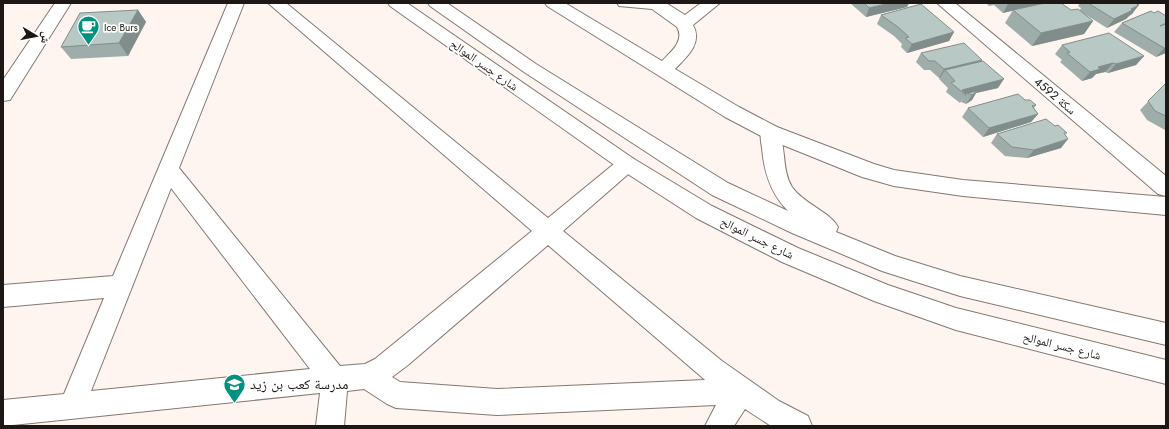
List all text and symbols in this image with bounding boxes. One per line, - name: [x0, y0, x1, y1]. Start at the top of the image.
- cafe icon: Ice Burs: [75, 14, 101, 47]
- north arrow: [16, 16, 56, 56]
- place label: Ice Burs: [104, 20, 138, 35]
- text: ش: [37, 31, 55, 45]
- street label: شارع جسر الموالح: [446, 35, 522, 95]
- street label: سكة 4592: [1030, 73, 1080, 119]
- street label: شارع جسر الموالح: [717, 212, 797, 264]
- street label: شارع جسر الموالح: [1021, 328, 1103, 364]
- school or university icon: مدرسة كعب بن زيد: [221, 371, 247, 404]
- place label: مدرسة كعب بن زيد: [250, 374, 349, 394]

